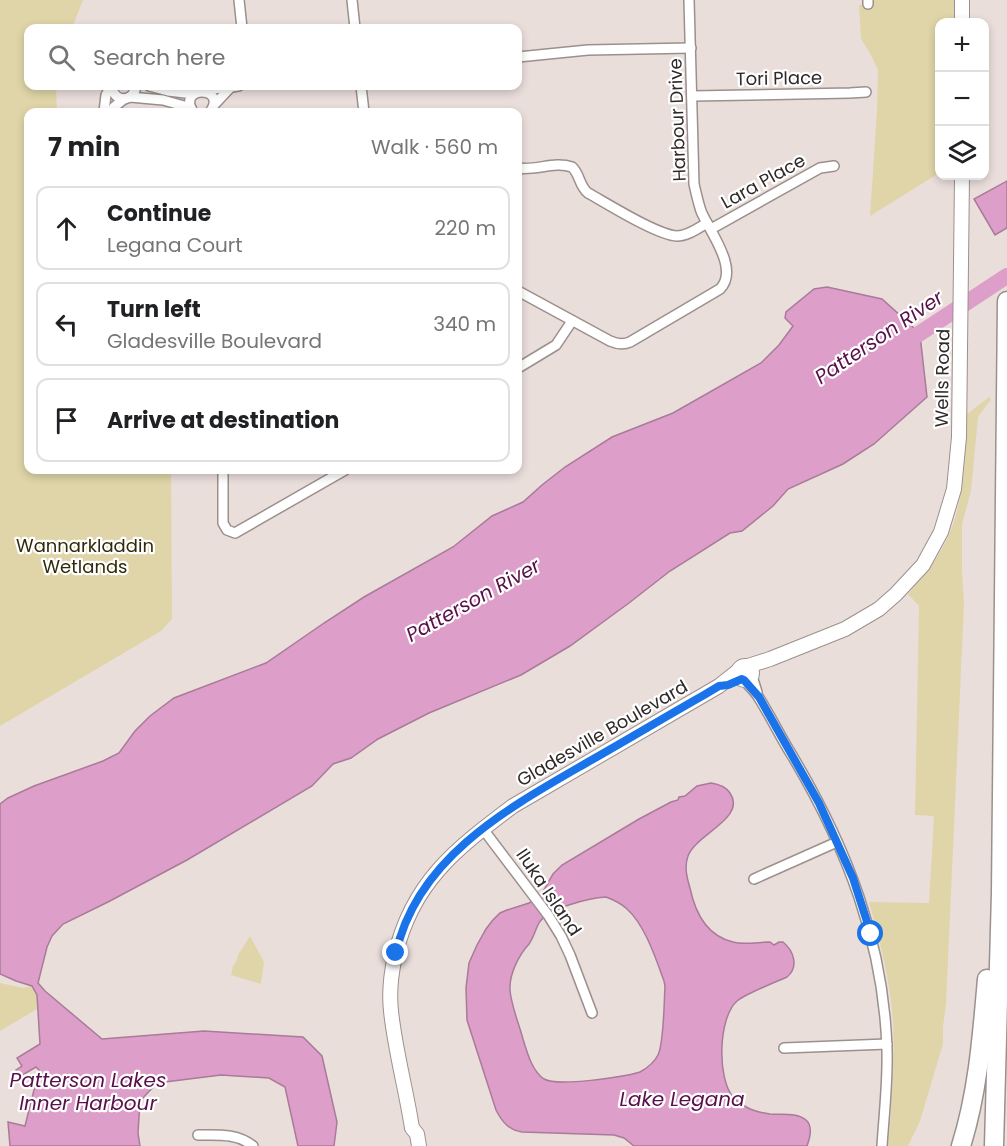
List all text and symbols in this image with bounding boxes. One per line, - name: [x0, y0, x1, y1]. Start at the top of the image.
- map controls: [935, 18, 989, 180]
- button: +: [935, 18, 989, 72]
- search box: [24, 24, 522, 90]
- icon: search: [45, 41, 78, 74]
- text: Search here: [93, 42, 226, 73]
- street label: Harbour Drive: [662, 58, 692, 182]
- street label: Tori Place: [736, 65, 822, 91]
- button: −: [935, 72, 989, 126]
- button: layers: [935, 126, 989, 180]
- text: 7 min: [48, 129, 120, 165]
- text: Walk · 560 m: [371, 133, 498, 161]
- street label: Lara Place: [716, 148, 810, 214]
- text: Continue: [107, 198, 211, 229]
- icon: ahead: [50, 212, 83, 245]
- text: 220 m: [435, 214, 496, 242]
- text: Legana Court: [107, 231, 243, 259]
- water label: Patterson River: [809, 283, 949, 390]
- text: Turn left: [107, 294, 201, 325]
- icon: left: [50, 308, 83, 341]
- text: 340 m: [433, 310, 496, 338]
- text: Gladesville Boulevard: [107, 327, 322, 355]
- street label: Wells Road: [929, 328, 955, 428]
- icon: arrive: [50, 404, 83, 437]
- text: Arrive at destination: [107, 405, 339, 436]
- park label: Wannarkladdin Wetlands: [16, 533, 154, 579]
- water label: Patterson River: [401, 551, 546, 649]
- street label: Gladesville Boulevard: [512, 674, 692, 792]
- street label: Iluka Island: [510, 843, 588, 941]
- route start: [857, 920, 883, 946]
- route end: [382, 939, 408, 965]
- water label: Patterson Lakes Inner Harbour: [10, 1066, 166, 1117]
- water label: Lake Legana: [619, 1085, 745, 1113]

